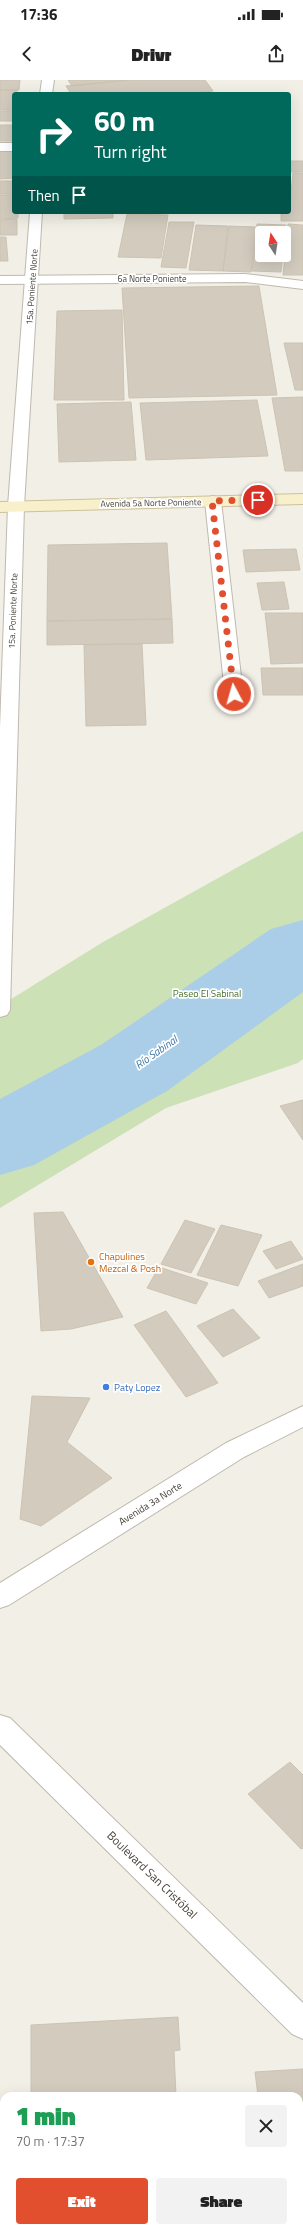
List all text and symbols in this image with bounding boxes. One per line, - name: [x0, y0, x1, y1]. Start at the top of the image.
- text: 17:36: [20, 3, 57, 26]
- text: Drivr: [132, 41, 171, 68]
- icon: back: [16, 43, 38, 65]
- icon: share: [265, 43, 287, 65]
- text: 60 m: [94, 99, 155, 142]
- icon: right: [28, 108, 80, 160]
- text: Turn right: [94, 138, 167, 165]
- text: Then: [28, 184, 60, 207]
- icon: arrive: [68, 184, 90, 206]
- north arrow: [255, 226, 291, 262]
- map controls: [255, 226, 291, 262]
- street label: 15a. Poniente Norte: [22, 248, 41, 325]
- street label: 6a Norte Poniente: [117, 272, 187, 285]
- pin: [241, 483, 275, 517]
- icon: arrive: [247, 489, 269, 511]
- street label: Avenida 5a Norte Poniente: [100, 495, 202, 510]
- street label: 15a. Poniente Norte: [5, 572, 20, 649]
- position arrow: [213, 673, 255, 715]
- park label: Paseo El Sabinal: [173, 986, 241, 1001]
- water label: Río Sabinal: [132, 1031, 182, 1072]
- place label: Chapulines Mezcal & Posh: [99, 1249, 161, 1276]
- marker: Chapulines Mezcal & Posh: [86, 1257, 96, 1267]
- place label: Paty Lopez: [114, 1380, 161, 1395]
- marker: Paty Lopez: [101, 1382, 111, 1392]
- street label: Avenida 3a Norte: [116, 1478, 185, 1529]
- street label: Boulevard San Cristóbal: [103, 1826, 202, 1923]
- text: 1 min: [16, 2098, 76, 2134]
- button: close: [245, 2105, 287, 2147]
- text: 70 m · 17:37: [16, 2131, 85, 2151]
- button: Exit: [16, 2178, 148, 2224]
- button: Share: [156, 2178, 287, 2224]

